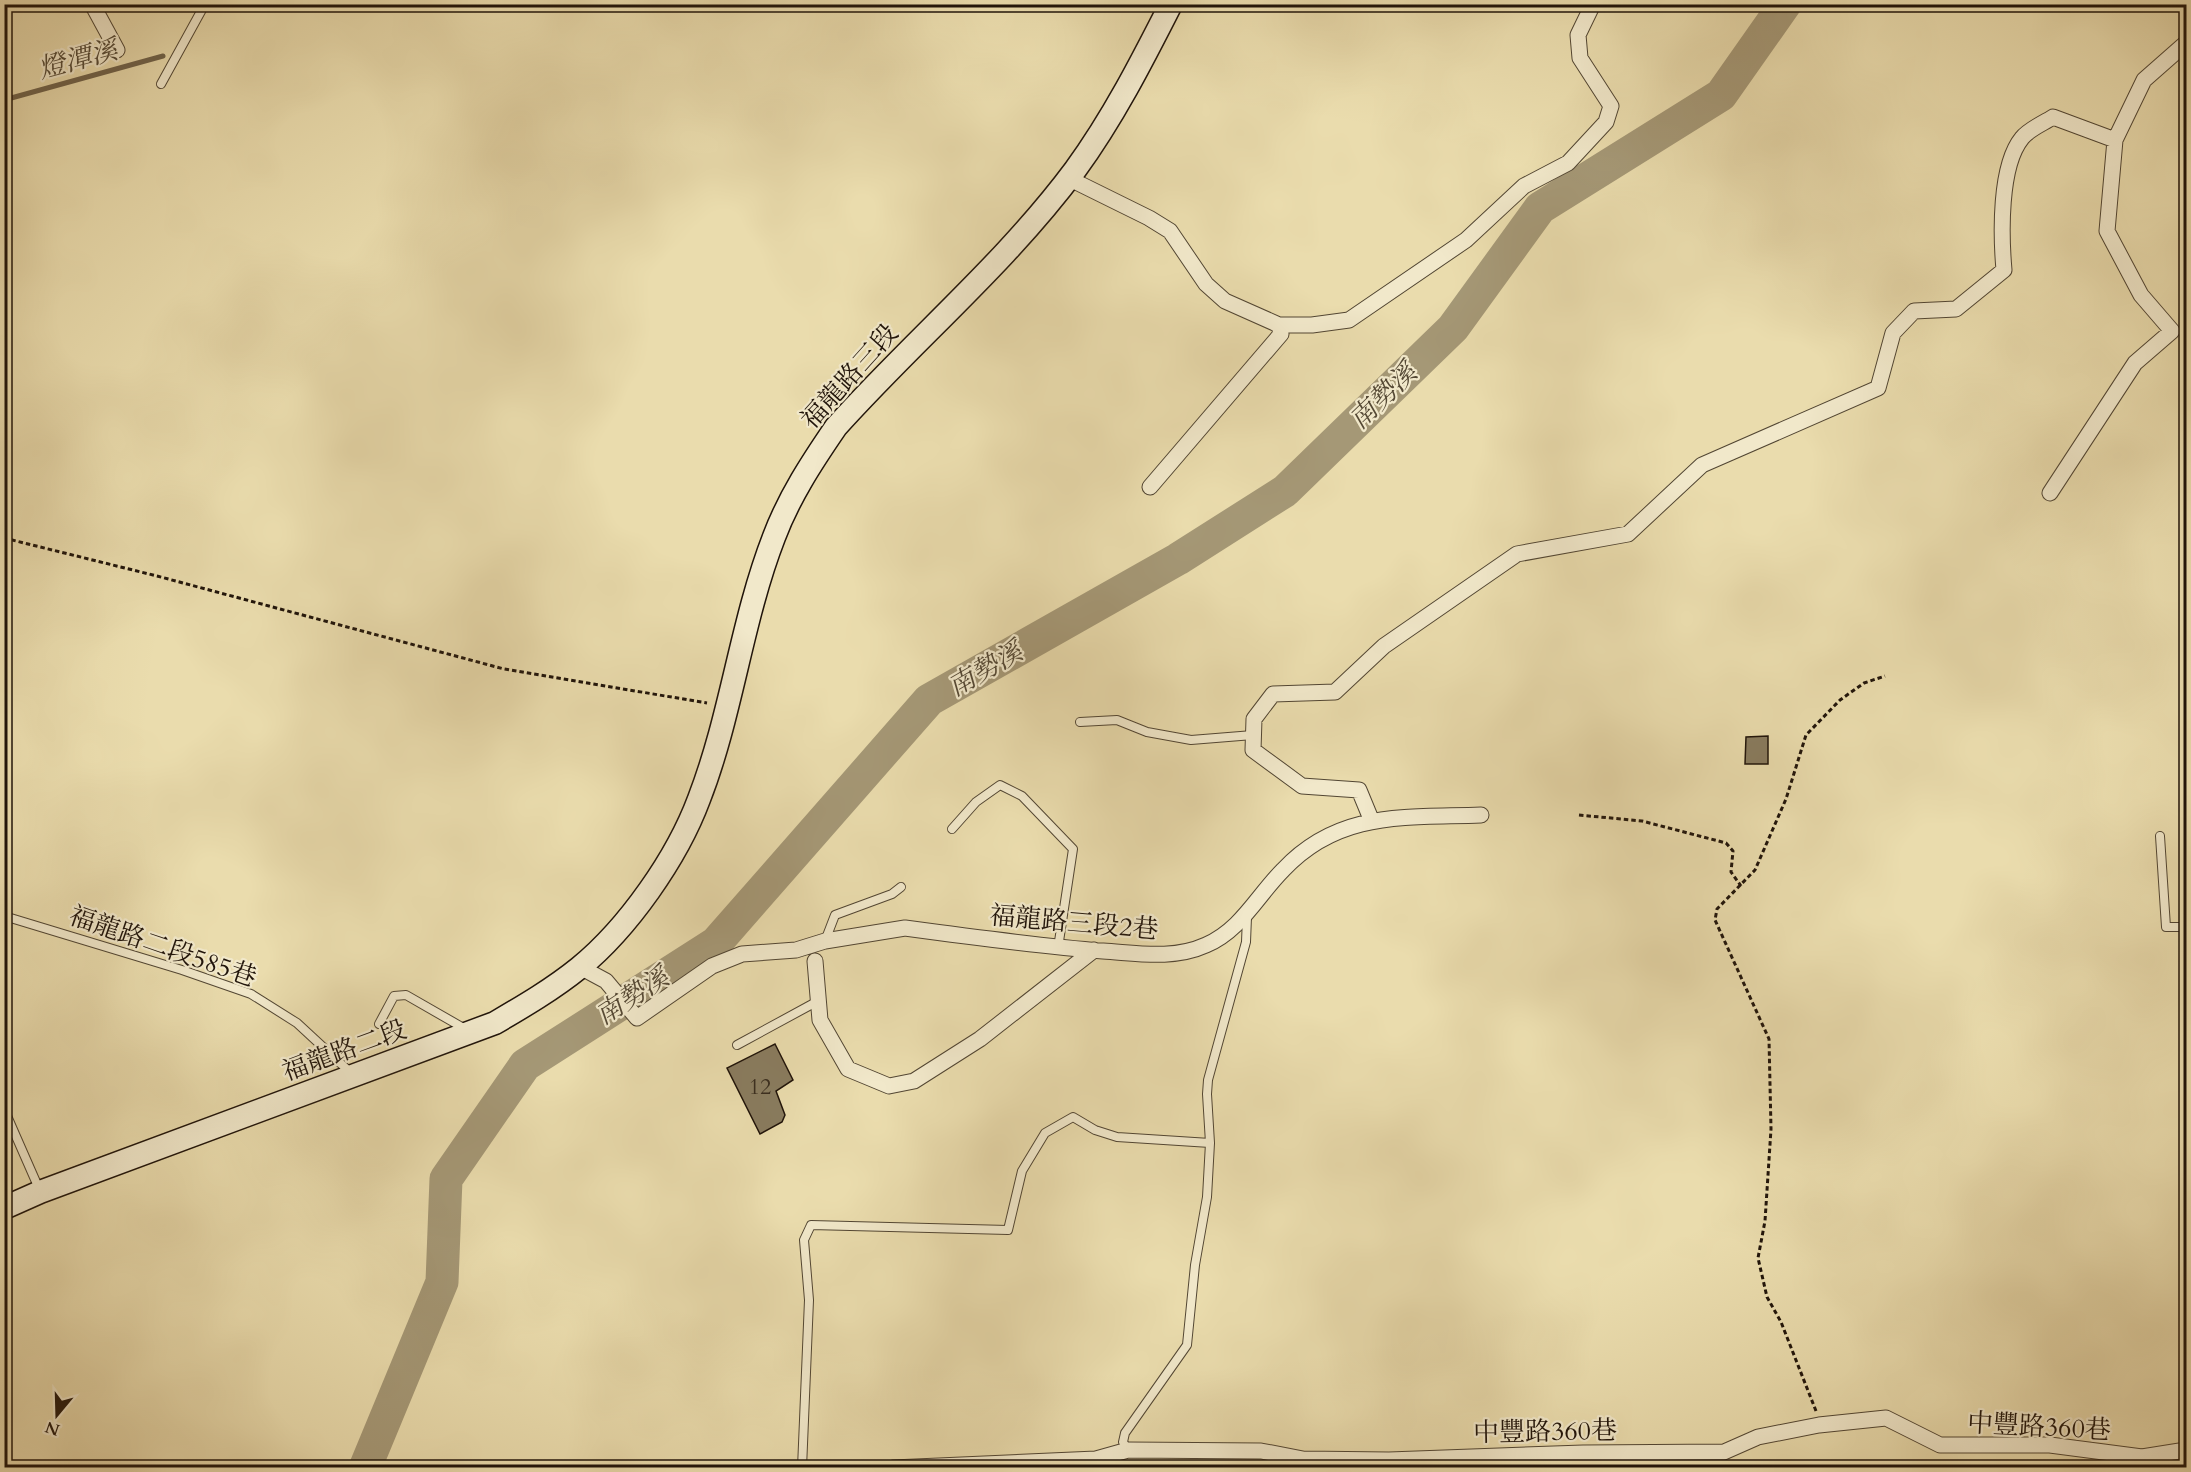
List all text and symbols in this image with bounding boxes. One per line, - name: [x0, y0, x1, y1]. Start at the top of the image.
- water label: 燈潭溪: [34, 30, 125, 88]
- street label: 福龍路三段: [793, 316, 906, 436]
- water label: 南勢溪: [1341, 353, 1427, 438]
- water label: 南勢溪: [941, 632, 1032, 706]
- street label: 福龍路二段585巷: [65, 898, 261, 995]
- street label: 福龍路三段2巷: [988, 898, 1160, 947]
- water label: 南勢溪: [588, 957, 679, 1034]
- street label: 福龍路二段: [277, 1012, 411, 1089]
- house number: 12: [749, 1072, 771, 1102]
- north arrow: [27, 1385, 87, 1445]
- street label: 中豐路360巷: [1966, 1405, 2112, 1448]
- street label: 中豐路360巷: [1473, 1413, 1617, 1450]
- text: N: [42, 1416, 63, 1441]

